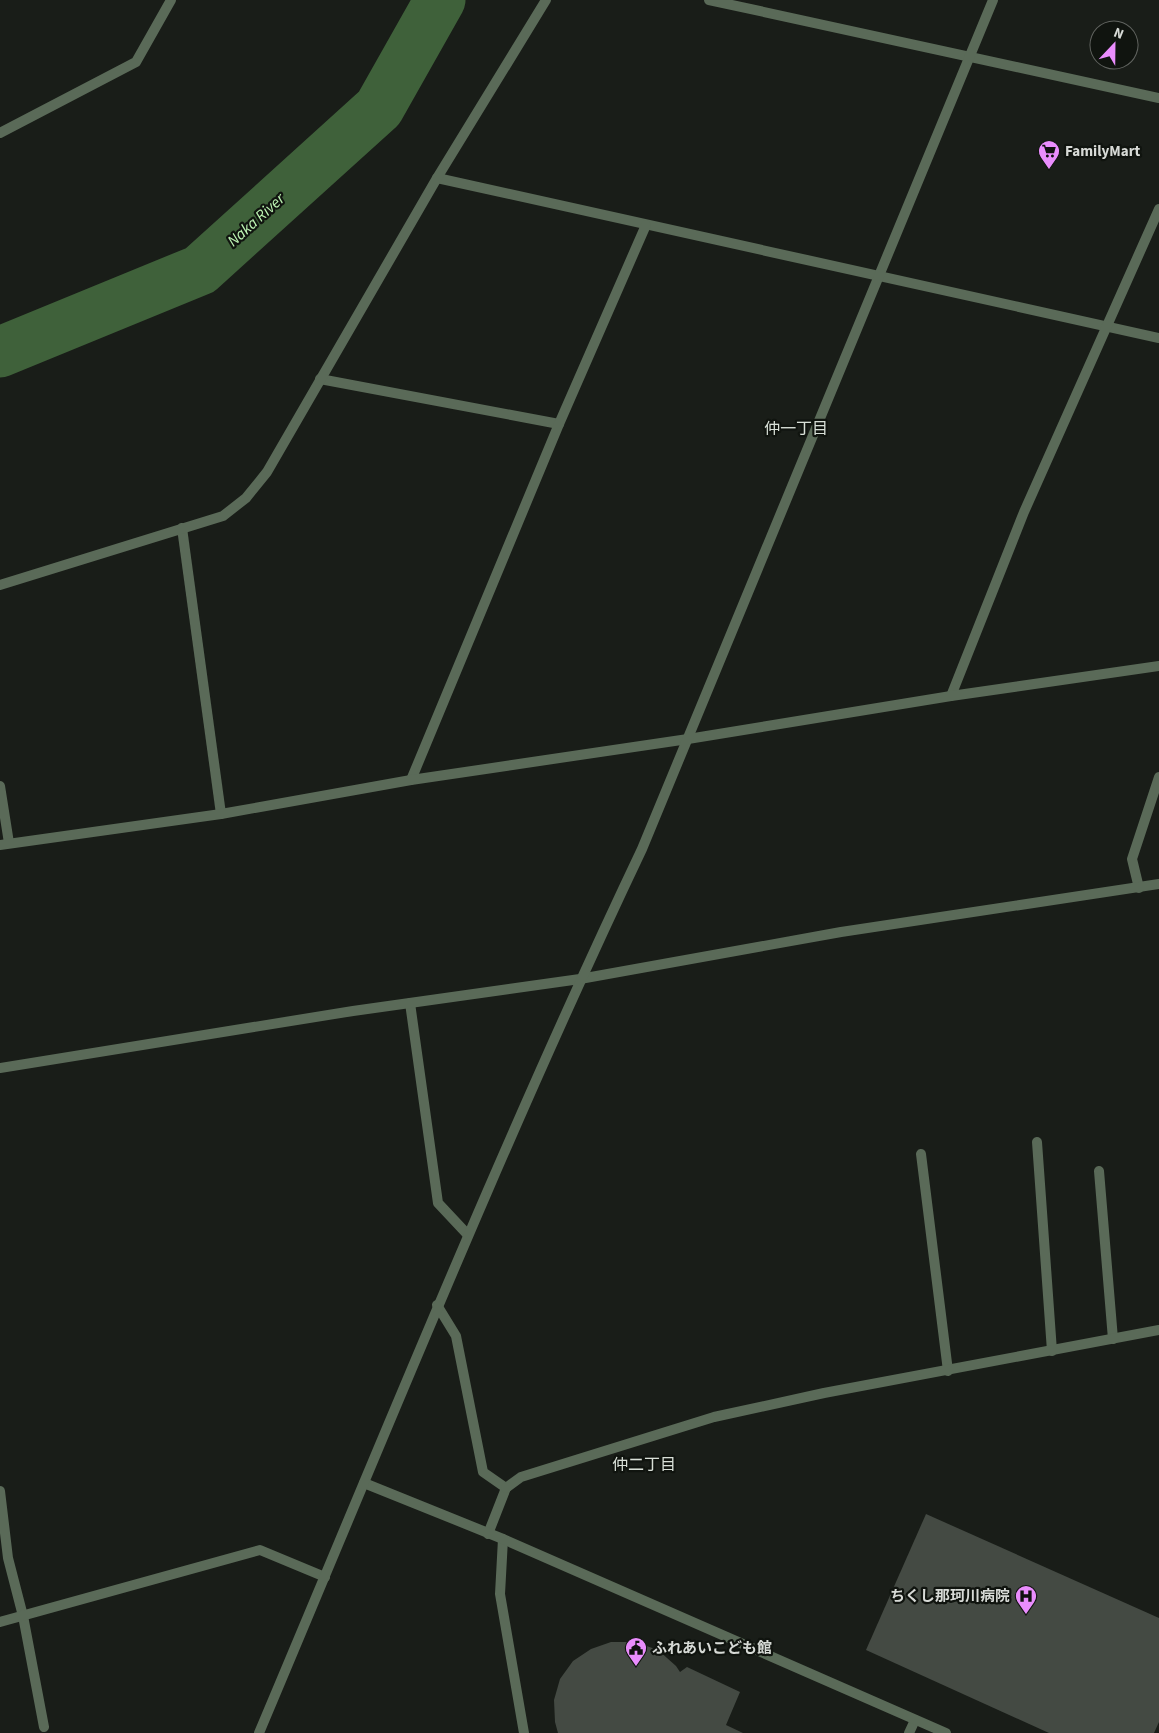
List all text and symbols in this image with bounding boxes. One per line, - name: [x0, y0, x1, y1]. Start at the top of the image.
- north arrow: [1089, 20, 1139, 70]
- text: N: [1110, 23, 1127, 45]
- supermarket icon: FamilyMart: [1037, 139, 1061, 170]
- place label: FamilyMart: [1065, 141, 1141, 162]
- water label: Naka River: [222, 187, 291, 252]
- district label: 仲一丁目: [764, 418, 828, 440]
- district label: 仲二丁目: [612, 1454, 676, 1476]
- hospital icon: ちくし那珂川病院: [1014, 1584, 1038, 1615]
- place label: ちくし那珂川病院: [890, 1586, 1010, 1607]
- public building icon: ふれあいこども館: [624, 1636, 648, 1667]
- place label: ふれあいこども館: [652, 1638, 772, 1659]

